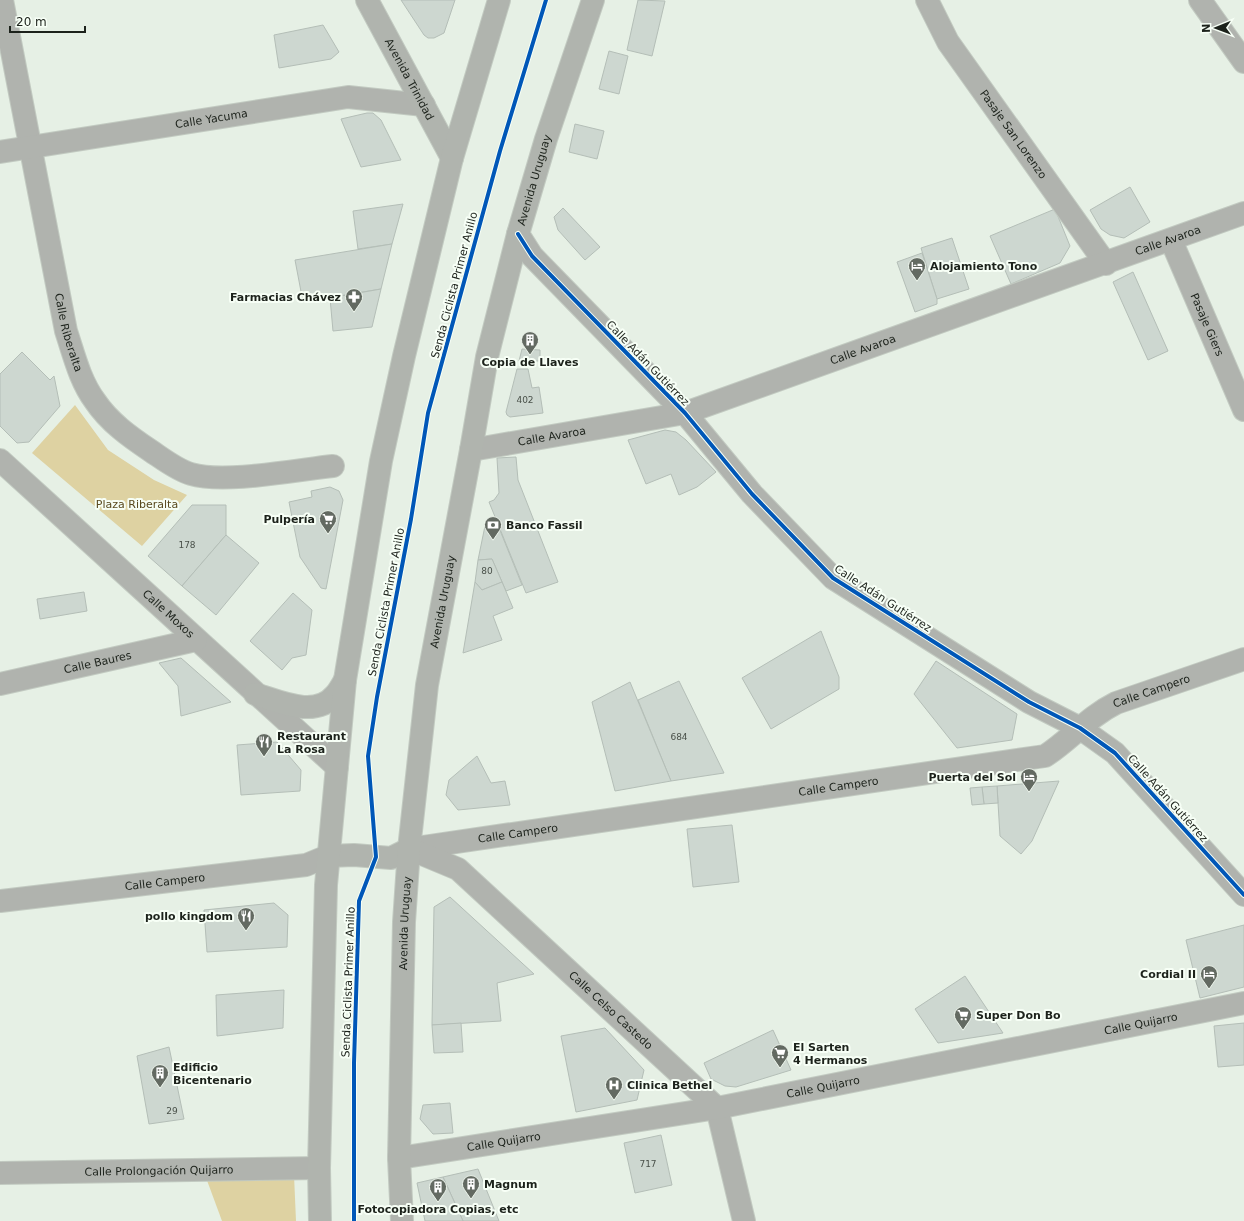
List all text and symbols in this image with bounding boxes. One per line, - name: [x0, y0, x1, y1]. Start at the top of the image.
- scale bar: [10, 8, 85, 34]
- north arrow: [1196, 8, 1236, 48]
- text: 20 m: [16, 15, 47, 29]
- text: N: [1200, 23, 1213, 33]
- street label: Avenida Trinidad: [382, 36, 436, 123]
- street label: Pasaje San Lorenzo: [977, 87, 1049, 182]
- street label: Calle Yacuma: [174, 107, 249, 131]
- street label: Avenida Uruguay: [515, 132, 554, 227]
- street label: Senda Ciclista Primer Anillo: [429, 210, 480, 360]
- street label: Calle Avaroa: [1133, 223, 1203, 258]
- hotel icon: Alojamiento Tono: [907, 256, 927, 281]
- place label: Alojamiento Tono: [930, 260, 1038, 273]
- pharmacy icon: Farmacias Chávez: [344, 287, 364, 312]
- place label: Farmacias Chávez: [230, 291, 341, 304]
- street label: Pasaje Giers: [1188, 291, 1226, 358]
- street label: Calle Riberalta: [52, 292, 85, 374]
- street label: Calle Adán Gutiérrez: [604, 318, 692, 409]
- building icon: Copia de Llaves: [520, 330, 540, 355]
- street label: Calle Avaroa: [828, 332, 898, 368]
- place label: Copia de Llaves: [481, 356, 579, 369]
- house number: 402: [516, 395, 534, 405]
- street label: Calle Avaroa: [517, 424, 587, 449]
- park label: Plaza Riberalta: [96, 498, 178, 511]
- supermarket icon: Pulpería: [318, 509, 338, 534]
- place label: Pulpería: [263, 513, 315, 526]
- bank icon: Banco Fassil: [483, 515, 503, 540]
- place label: Banco Fassil: [506, 519, 582, 532]
- street label: Senda Ciclista Primer Anillo: [366, 526, 407, 677]
- house number: 178: [178, 540, 196, 550]
- street label: Avenida Uruguay: [428, 554, 458, 649]
- street label: Calle Adán Gutiérrez: [832, 562, 934, 635]
- house number: 80: [481, 566, 493, 576]
- street label: Calle Moxos: [140, 587, 197, 641]
- street label: Calle Baures: [63, 649, 133, 676]
- street label: Calle Campero: [1111, 672, 1192, 711]
- place label: Restaurant La Rosa: [277, 730, 346, 756]
- restaurant icon: Restaurant La Rosa: [254, 732, 274, 757]
- house number: 684: [670, 732, 688, 742]
- street label: Calle Adán Gutiérrez: [1125, 752, 1210, 845]
- hotel icon: Puerta del Sol: [1019, 767, 1039, 792]
- place label: Puerta del Sol: [929, 771, 1016, 784]
- street label: Calle Campero: [798, 774, 880, 799]
- street label: Calle Campero: [477, 821, 559, 846]
- street label: Calle Campero: [124, 871, 206, 893]
- street label: Avenida Uruguay: [397, 875, 414, 970]
- restaurant icon: pollo kingdom: [236, 906, 256, 931]
- street label: Senda Ciclista Primer Anillo: [339, 906, 358, 1058]
- place label: pollo kingdom: [145, 910, 233, 923]
- hotel icon: Cordial II: [1199, 964, 1219, 989]
- place label: Cordial II: [1140, 968, 1196, 981]
- street label: Calle Celso Castedo: [566, 969, 655, 1052]
- supermarket icon: Super Don Bo: [953, 1005, 973, 1030]
- place label: Super Don Bo: [976, 1009, 1061, 1022]
- street label: Calle Quijarro: [1103, 1010, 1179, 1038]
- place label: El Sarten 4 Hermanos: [793, 1041, 868, 1067]
- supermarket icon: El Sarten 4 Hermanos: [770, 1043, 790, 1068]
- place label: Edificio Bicentenario: [173, 1061, 252, 1087]
- building icon: Edificio Bicentenario: [150, 1063, 170, 1088]
- street label: Calle Quijarro: [785, 1074, 861, 1101]
- hospital icon: Clinica Bethel: [604, 1075, 624, 1100]
- place label: Clinica Bethel: [627, 1079, 712, 1092]
- house number: 29: [166, 1106, 178, 1116]
- street label: Calle Quijarro: [466, 1130, 542, 1154]
- house number: 717: [639, 1159, 657, 1169]
- street label: Calle Prolongación Quijarro: [84, 1163, 234, 1179]
- building icon: Magnum: [461, 1174, 481, 1199]
- building icon: Fotocopiadora Copias, etc: [428, 1177, 448, 1202]
- place label: Magnum: [484, 1178, 537, 1191]
- place label: Fotocopiadora Copias, etc: [357, 1203, 519, 1216]

